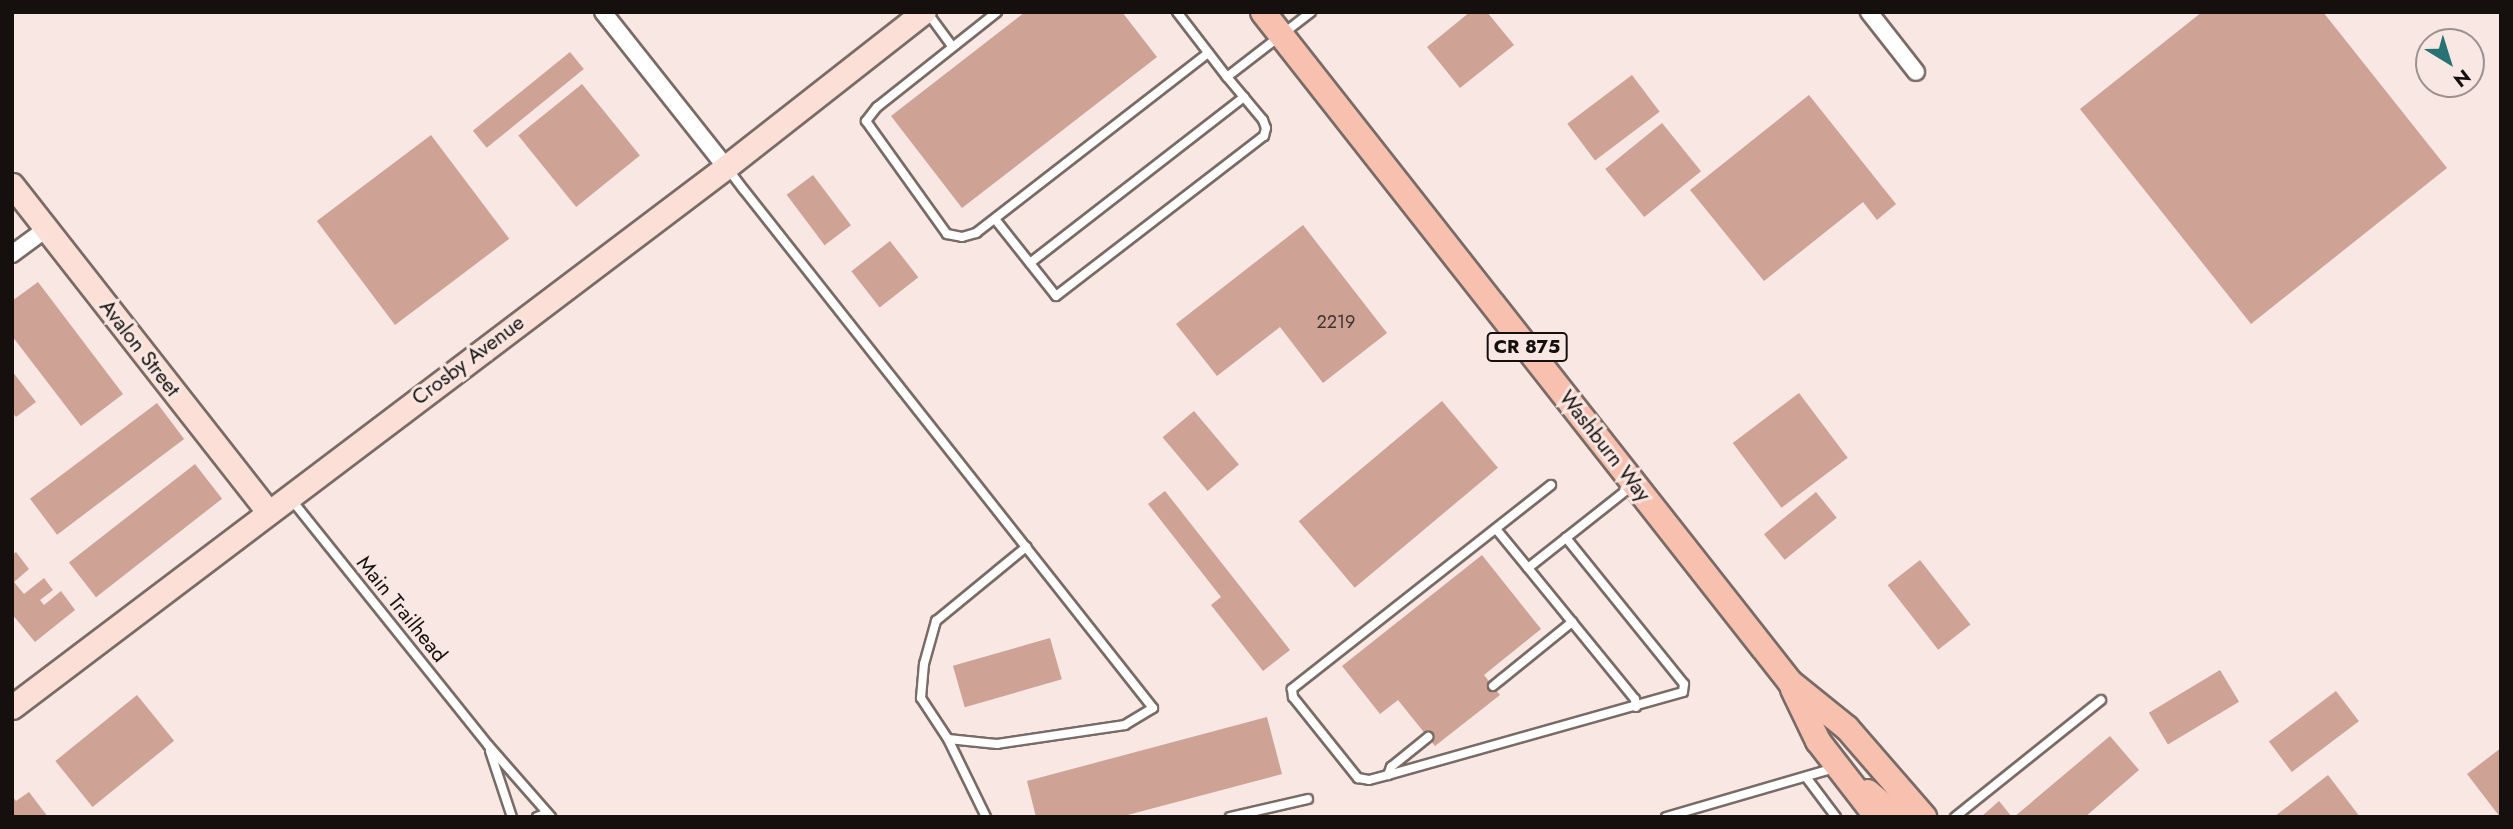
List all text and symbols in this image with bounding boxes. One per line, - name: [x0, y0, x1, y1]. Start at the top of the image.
- north arrow: [2415, 28, 2485, 98]
- text: N: [2448, 63, 2476, 94]
- street label: Avalon Street: [94, 295, 186, 401]
- street label: Crosby Avenue: [407, 310, 529, 410]
- house number: 2219: [1317, 311, 1355, 333]
- road number: CR 875: [1485, 332, 1569, 362]
- street label: Washburn Way: [1554, 386, 1656, 506]
- street label: Main Trailhead: [351, 551, 453, 667]

